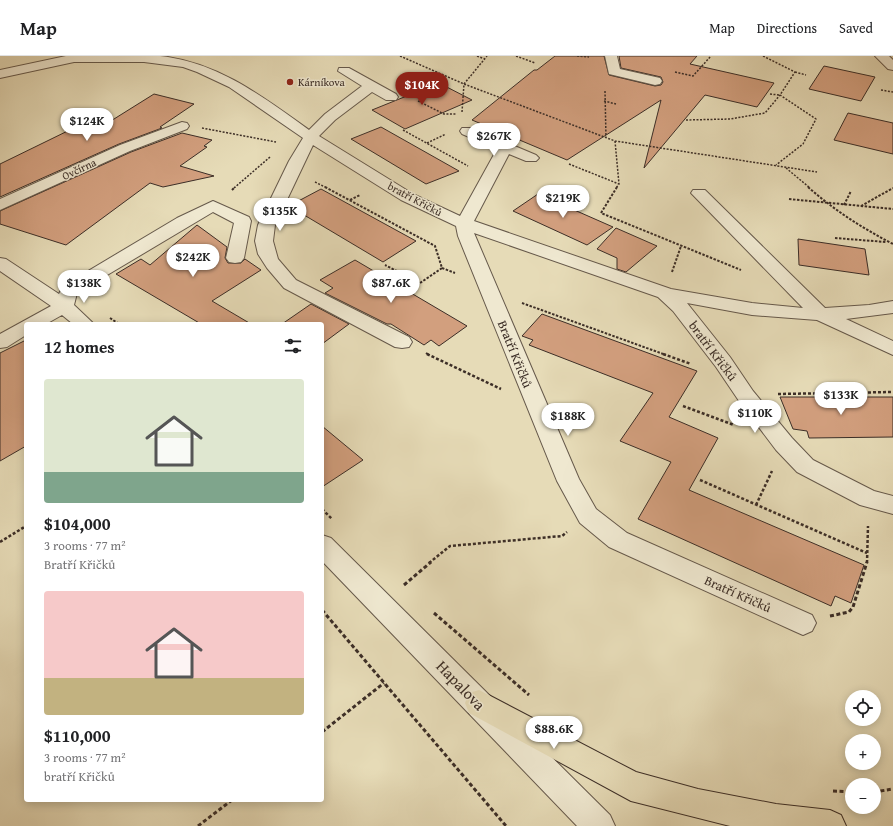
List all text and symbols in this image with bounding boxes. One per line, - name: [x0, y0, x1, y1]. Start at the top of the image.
- text: Map: [20, 14, 57, 42]
- text: Map: [709, 18, 735, 38]
- text: Directions: [757, 18, 817, 38]
- text: Saved: [839, 18, 873, 38]
- pin: $104K: [394, 72, 450, 106]
- place label: Kárníkova: [298, 74, 346, 90]
- text: $104K: [404, 75, 440, 94]
- marker: Kárníkova: [285, 77, 295, 87]
- pin: $124K: [59, 108, 115, 142]
- text: $124K: [69, 111, 105, 130]
- pin: $267K: [466, 123, 522, 157]
- text: $267K: [476, 126, 512, 145]
- street label: Ovčírna: [59, 154, 99, 184]
- street label: bratří Křičků: [385, 178, 445, 220]
- pin: $219K: [535, 185, 591, 219]
- text: $219K: [545, 188, 581, 207]
- pin: $135K: [252, 198, 308, 232]
- text: $135K: [262, 201, 298, 220]
- pin: $242K: [165, 244, 221, 278]
- text: $242K: [175, 247, 211, 266]
- pin: $138K: [56, 270, 112, 304]
- pin: $87.6K: [358, 270, 424, 304]
- text: $138K: [66, 273, 102, 292]
- text: $87.6K: [372, 273, 410, 292]
- street label: Bratří Křičků: [493, 317, 537, 391]
- street label: bratří Křičků: [684, 317, 742, 385]
- text: 12 homes: [44, 334, 115, 359]
- icon: filters: [282, 335, 304, 357]
- pin: $133K: [813, 382, 869, 416]
- text: $133K: [823, 385, 859, 404]
- pin: $110K: [727, 400, 783, 434]
- pin: $188K: [540, 403, 596, 437]
- text: $110K: [737, 403, 773, 422]
- icon: home: [138, 405, 210, 477]
- text: $188K: [550, 406, 586, 425]
- text: $104,000: [44, 511, 110, 536]
- text: 3 rooms · 77 m²: [44, 536, 126, 555]
- text: Bratří Křičků: [44, 555, 115, 574]
- street label: Bratří Křičků: [702, 571, 774, 617]
- icon: home: [138, 617, 210, 689]
- street label: Hapalova: [431, 654, 491, 716]
- map controls: [845, 690, 881, 814]
- button: locate: [845, 690, 881, 726]
- pin: $88.6K: [521, 716, 587, 750]
- text: $88.6K: [535, 719, 573, 738]
- text: $110,000: [44, 723, 110, 748]
- button: +: [845, 734, 881, 770]
- text: 3 rooms · 77 m²: [44, 748, 126, 767]
- text: bratří Křičků: [44, 767, 115, 786]
- button: −: [845, 778, 881, 814]

